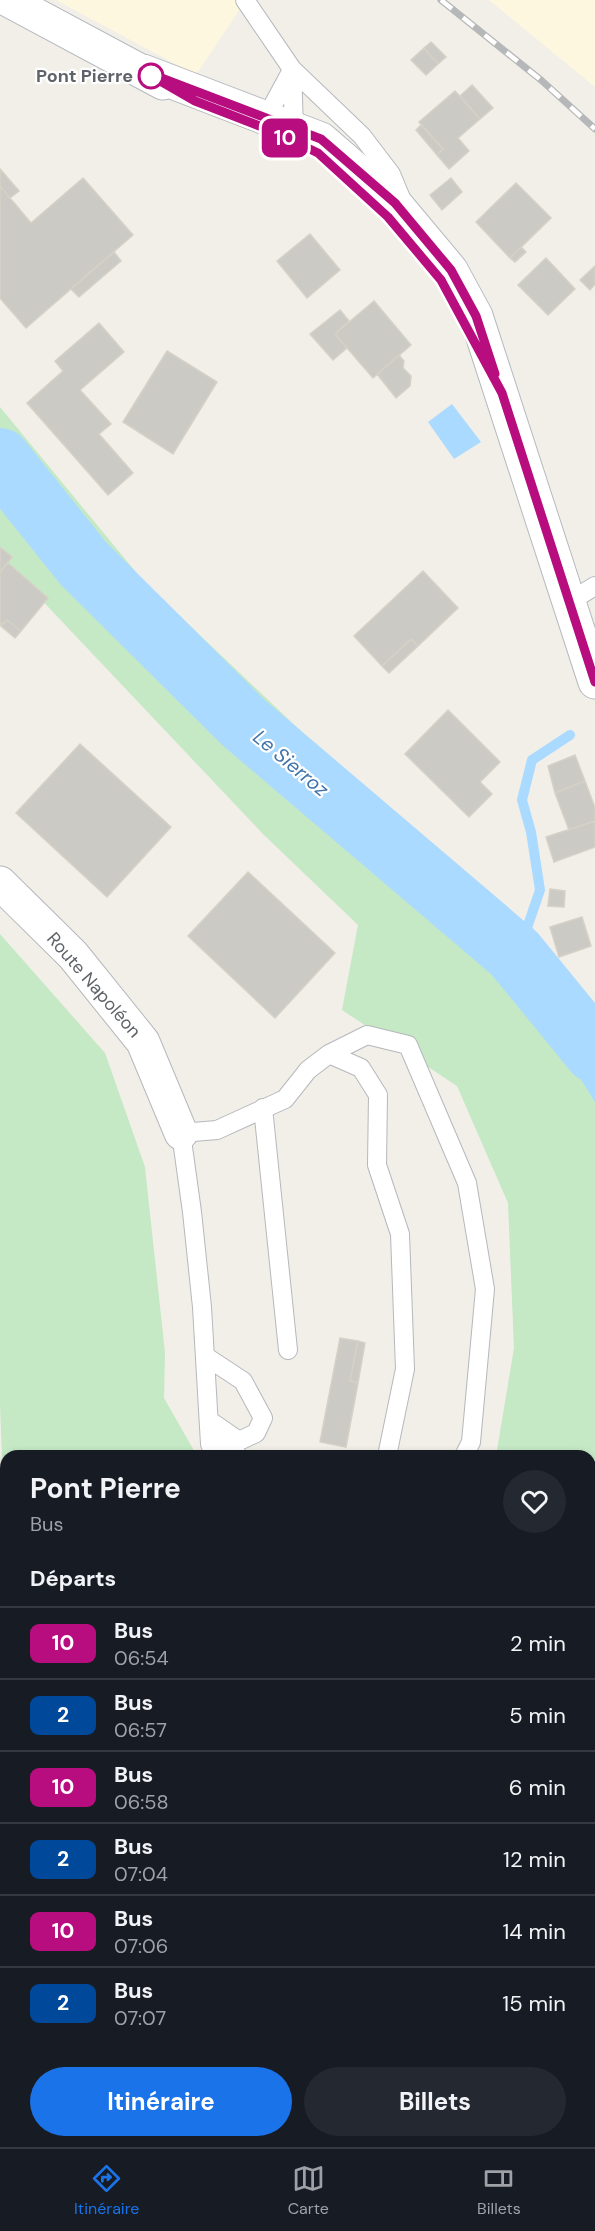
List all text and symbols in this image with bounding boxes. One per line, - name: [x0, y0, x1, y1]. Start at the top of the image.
- marker: Pont Pierre: [138, 63, 164, 89]
- place label: Pont Pierre: [36, 64, 133, 88]
- line badge: 10: [258, 118, 312, 158]
- text: 10: [274, 124, 296, 152]
- water label: Le Sierroz: [248, 724, 335, 803]
- street label: Route Napoléon: [42, 927, 146, 1043]
- text: Pont Pierre: [30, 1470, 181, 1507]
- button: heart: [503, 1470, 566, 1533]
- text: Bus: [30, 1511, 64, 1537]
- text: Départs: [30, 1564, 116, 1593]
- text: Bus: [114, 1616, 153, 1645]
- text: 10: [52, 1629, 74, 1657]
- text: 2 min: [510, 1629, 566, 1658]
- text: 06:54: [114, 1645, 169, 1671]
- text: Bus: [114, 1688, 153, 1717]
- text: 2: [57, 1701, 69, 1729]
- text: 5 min: [509, 1701, 566, 1730]
- text: 06:57: [114, 1717, 167, 1743]
- text: Bus: [114, 1760, 153, 1789]
- text: 10: [52, 1773, 74, 1801]
- text: 6 min: [509, 1773, 566, 1802]
- text: 06:58: [114, 1789, 169, 1815]
- text: Bus: [114, 1832, 153, 1861]
- text: 2: [57, 1845, 69, 1873]
- text: 12 min: [503, 1845, 566, 1874]
- text: 07:04: [114, 1861, 168, 1887]
- text: Bus: [114, 1904, 153, 1933]
- text: 10: [52, 1917, 74, 1945]
- text: 14 min: [502, 1917, 566, 1946]
- text: 07:06: [114, 1933, 168, 1959]
- text: Bus: [114, 1976, 153, 2005]
- text: 2: [57, 1989, 69, 2017]
- text: 15 min: [502, 1989, 566, 2018]
- text: 07:07: [114, 2005, 166, 2031]
- button: Itinéraire: [30, 2067, 292, 2136]
- button: Billets: [304, 2067, 566, 2136]
- tab: Itinéraire: [74, 2162, 139, 2219]
- tab: Carte: [288, 2162, 329, 2219]
- tab: Billets: [477, 2162, 521, 2219]

